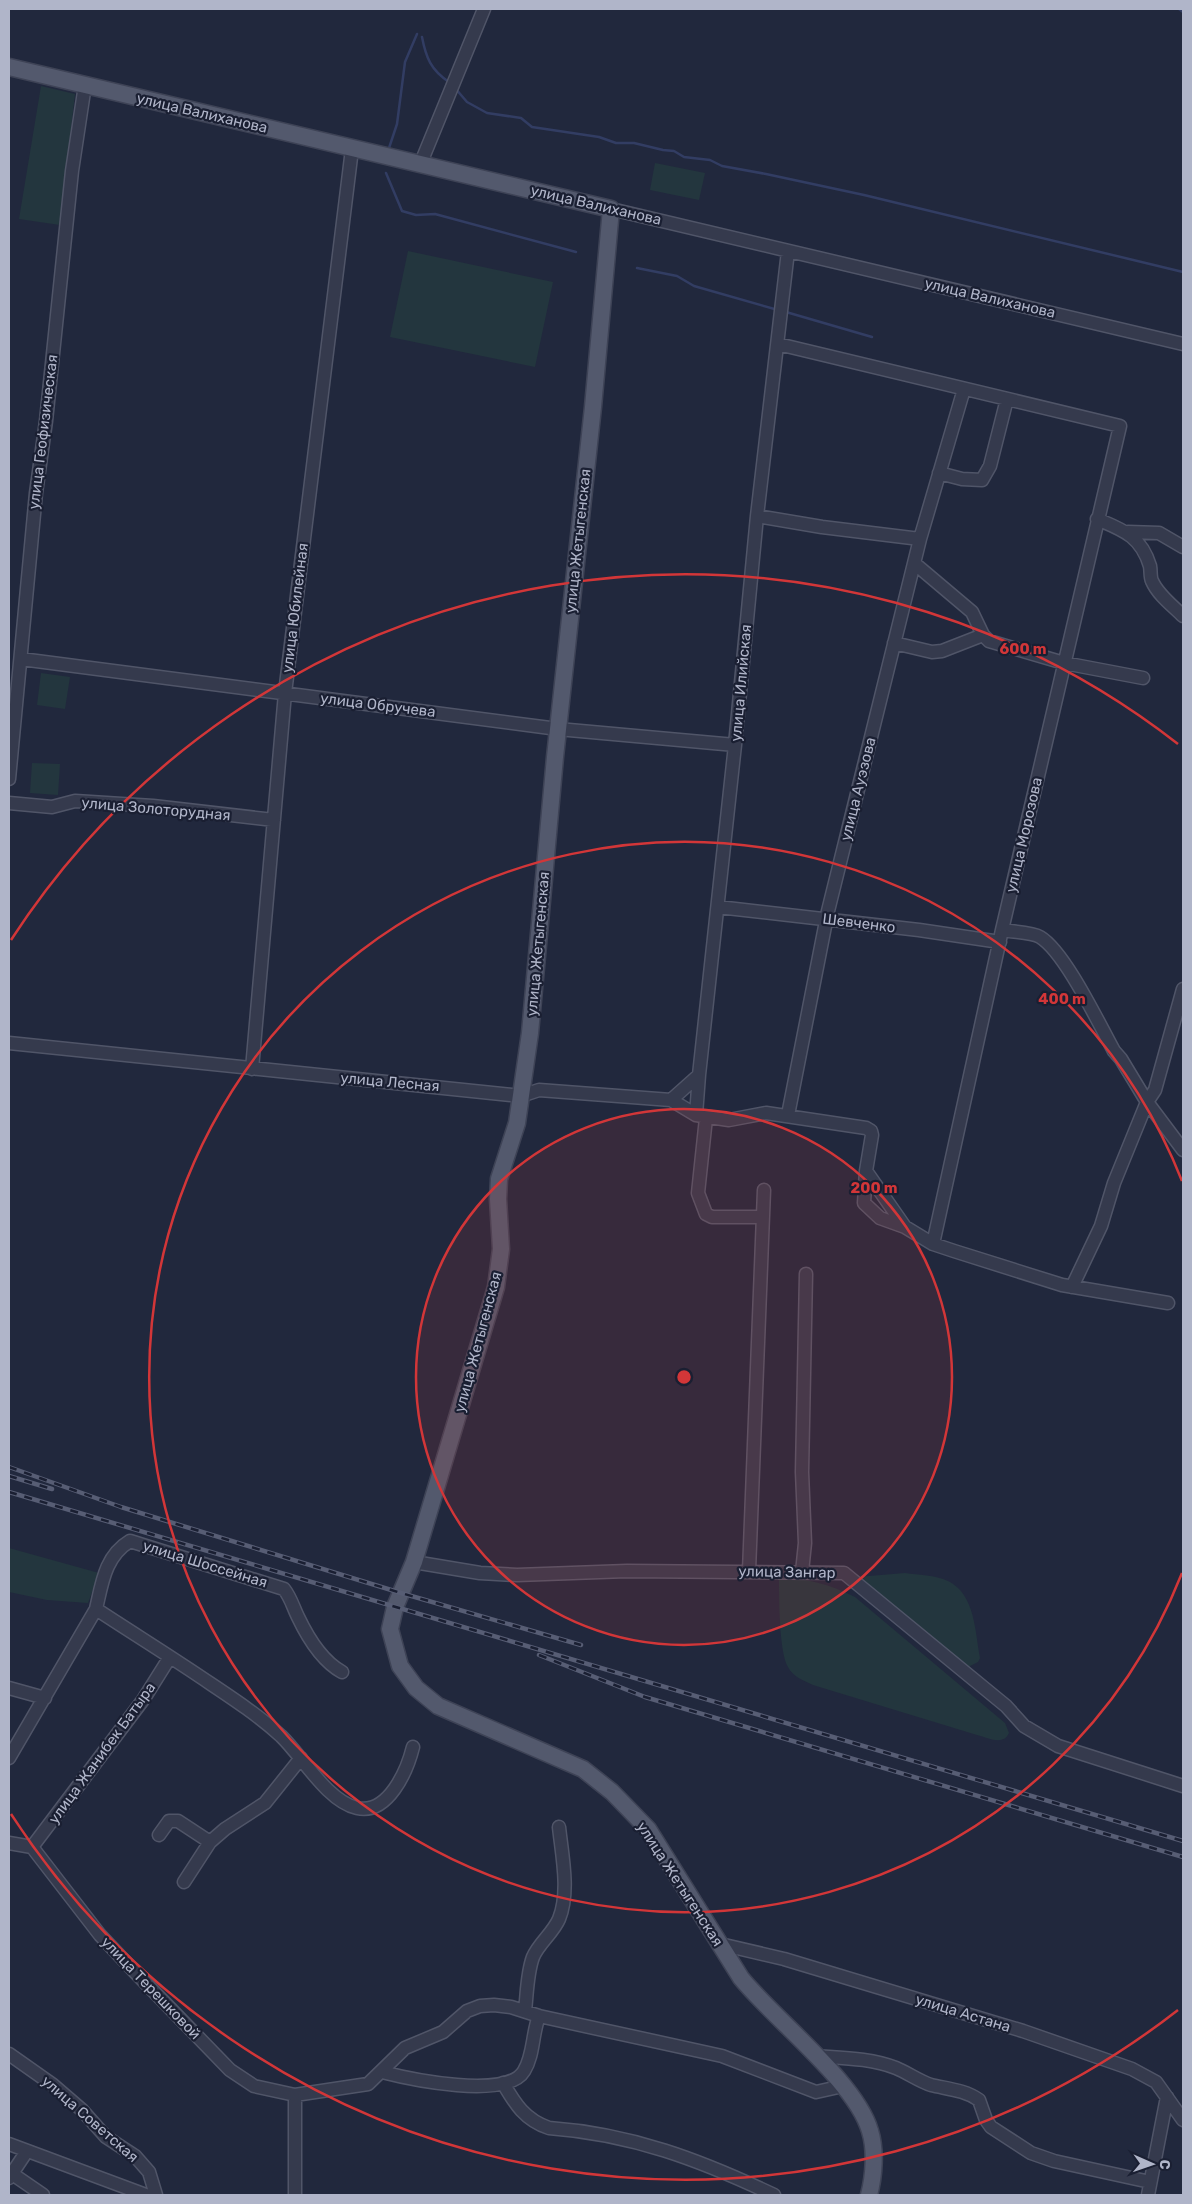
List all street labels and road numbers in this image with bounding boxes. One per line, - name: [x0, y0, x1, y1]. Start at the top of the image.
- street label: улица Валиханова: [135, 89, 269, 137]
- street label: улица Валиханова: [529, 181, 663, 229]
- street label: улица Валиханова: [923, 274, 1057, 322]
- street label: улица Геофизическая: [25, 354, 61, 510]
- street label: улица Жетыгенская: [561, 468, 595, 614]
- street label: улица Юбилейная: [278, 542, 312, 674]
- street label: улица Илийская: [727, 624, 755, 742]
- street label: улица Обручева: [319, 689, 437, 721]
- street label: улица Ауэзова: [836, 735, 880, 843]
- street label: улица Морозова: [1002, 776, 1046, 894]
- street label: улица Золоторудная: [81, 794, 231, 824]
- street label: улица Жетыгенская: [523, 871, 553, 1017]
- street label: Шевченко: [822, 910, 896, 936]
- street label: улица Лесная: [340, 1069, 440, 1095]
- street label: улица Жетыгенская: [451, 1270, 505, 1414]
- street label: улица Шоссейная: [140, 1536, 270, 1592]
- street label: улица Зангар: [738, 1562, 836, 1582]
- street label: улица Жанибек Батыра: [45, 1679, 159, 1827]
- street label: улица Жетыгенская: [633, 1818, 727, 1950]
- street label: улица Терешковой: [97, 1933, 205, 2043]
- street label: улица Астана: [913, 1990, 1013, 2036]
- street label: улица Советская: [38, 2072, 142, 2166]

